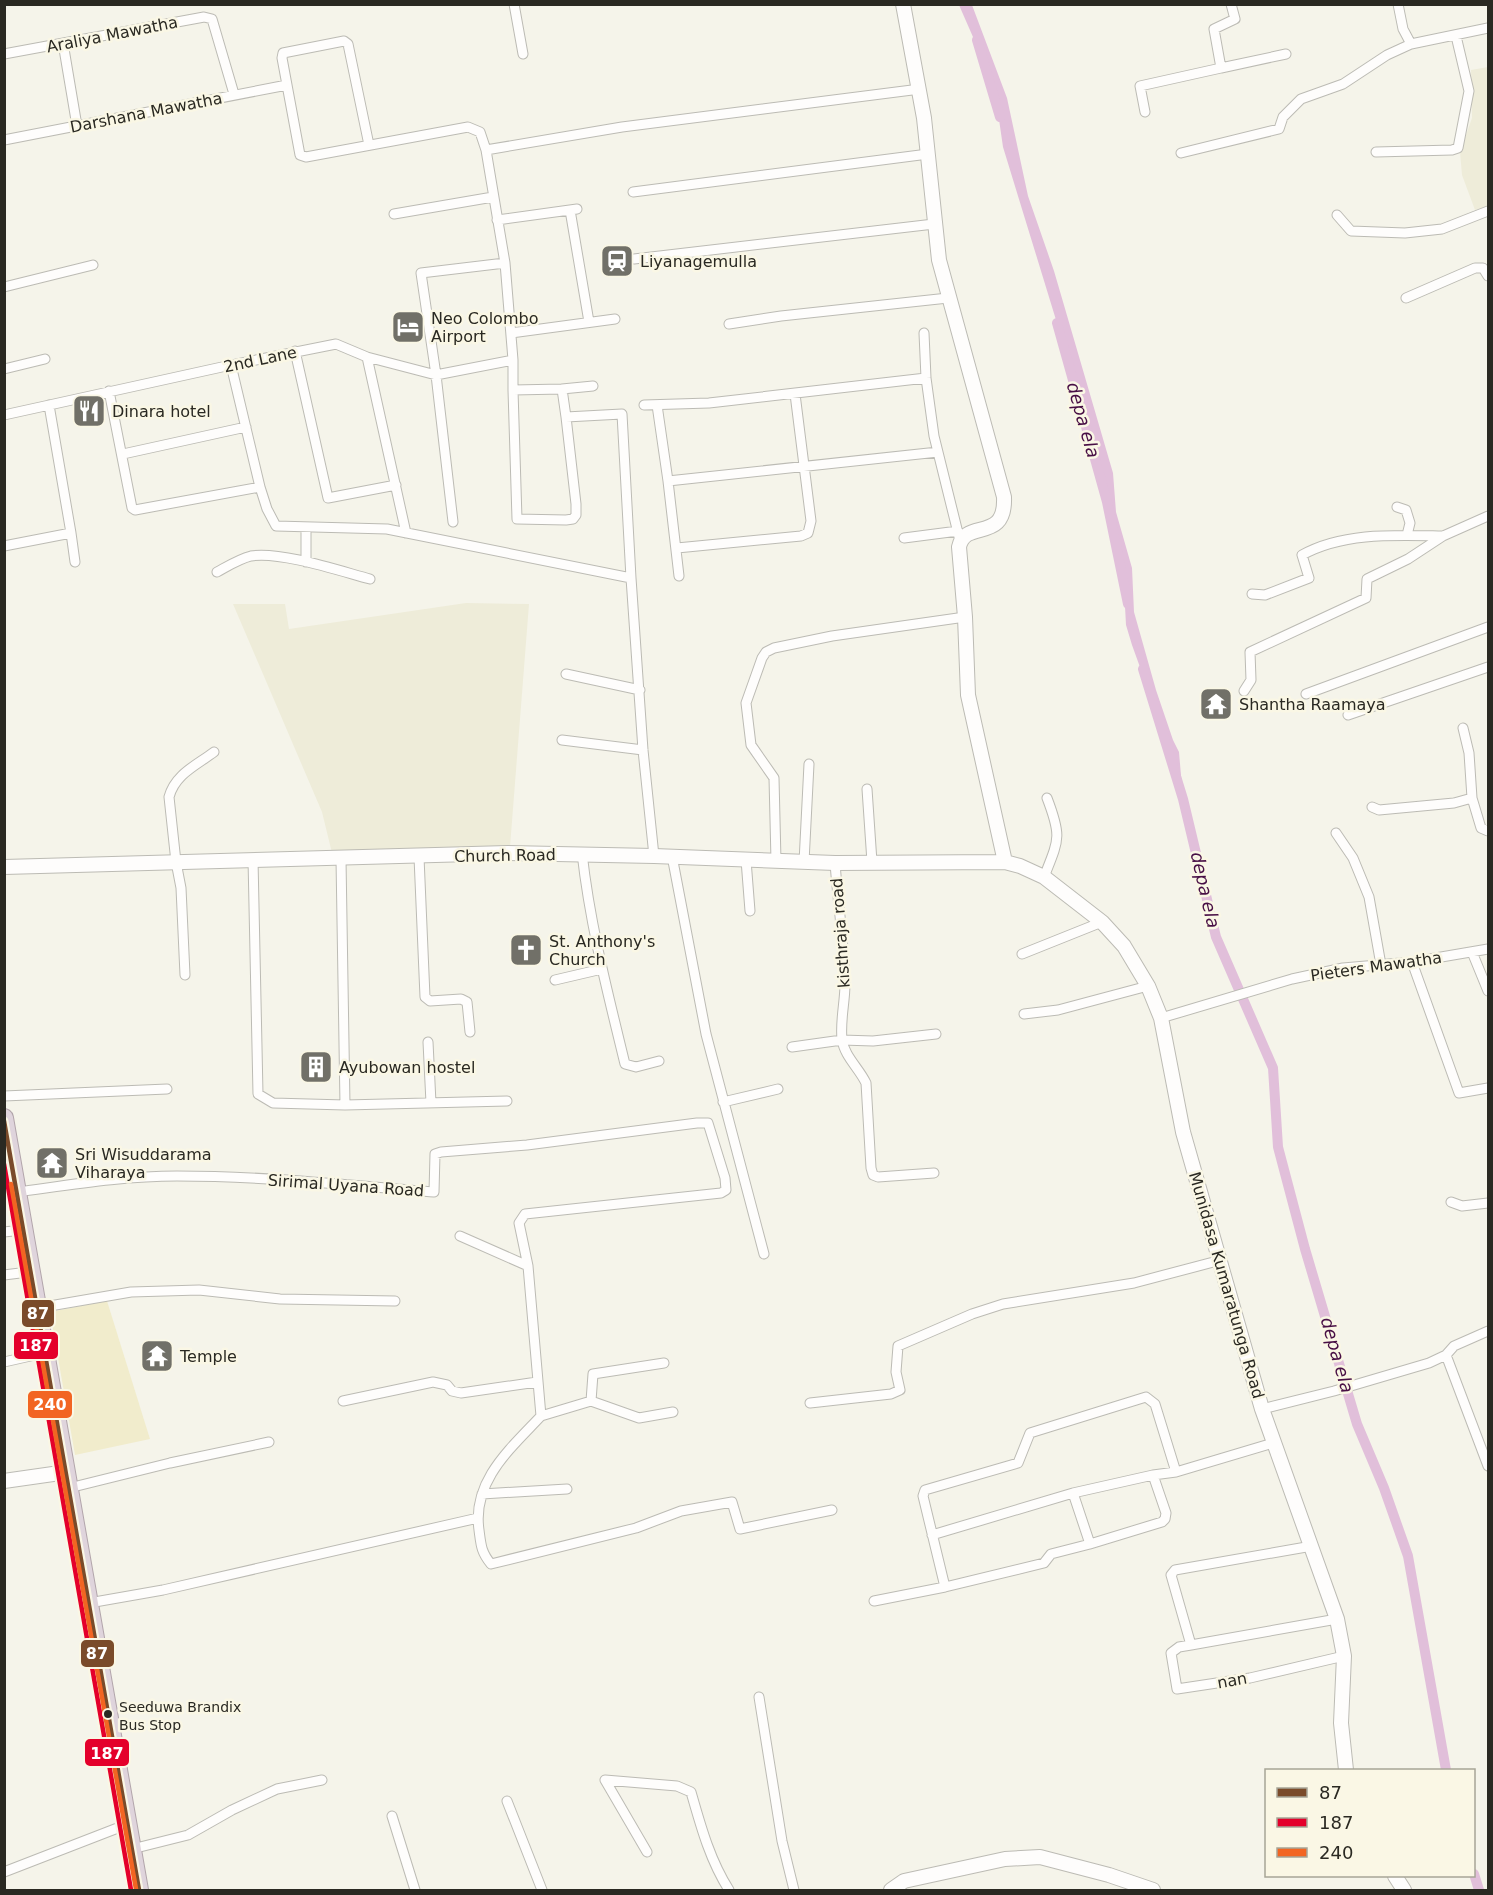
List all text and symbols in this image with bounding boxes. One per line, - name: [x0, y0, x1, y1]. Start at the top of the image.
- street label: Araliya Mawatha: [45, 12, 179, 57]
- street label: Darshana Mawatha: [68, 88, 224, 137]
- station icon: Liyanagemulla: [599, 243, 635, 279]
- place label: Liyanagemulla: [640, 252, 757, 271]
- hotel icon: Neo Colombo Airport: [390, 309, 426, 345]
- place label: Neo Colombo Airport: [431, 309, 538, 346]
- street label: 2nd Lane: [222, 342, 298, 377]
- water label: depa ela: [1063, 380, 1104, 460]
- restaurant icon: Dinara hotel: [71, 393, 107, 429]
- place label: Dinara hotel: [112, 402, 211, 421]
- temple icon: Shantha Raamaya: [1198, 686, 1234, 722]
- place label: Shantha Raamaya: [1239, 695, 1386, 714]
- street label: Church Road: [454, 845, 556, 866]
- water label: depa ela: [1187, 850, 1224, 930]
- street label: kisthraja road: [827, 877, 854, 989]
- church icon: St. Anthony's Church: [508, 932, 544, 968]
- place label: St. Anthony's Church: [549, 932, 655, 969]
- street label: Pieters Mawatha: [1309, 948, 1443, 985]
- building icon: Ayubowan hostel: [298, 1049, 334, 1085]
- place label: Ayubowan hostel: [339, 1058, 475, 1077]
- temple icon: Sri Wisuddarama Viharaya: [34, 1145, 70, 1181]
- place label: Sri Wisuddarama Viharaya: [75, 1145, 212, 1182]
- street label: Munidasa Kumaratunga Road: [1185, 1170, 1268, 1401]
- street label: Sirimal Uyana Road: [267, 1171, 425, 1200]
- line badge: 87: [21, 1299, 55, 1328]
- text: 87: [27, 1304, 49, 1323]
- water label: depa ela: [1317, 1315, 1358, 1395]
- line badge: 187: [13, 1331, 59, 1360]
- text: 187: [19, 1336, 53, 1355]
- temple icon: Temple: [139, 1338, 175, 1374]
- place label: Temple: [179, 1347, 237, 1366]
- line badge: 240: [27, 1390, 73, 1419]
- text: 240: [33, 1395, 67, 1414]
- line badge: 87: [80, 1639, 115, 1668]
- text: 87: [86, 1644, 108, 1663]
- street label: nan: [1216, 1669, 1249, 1692]
- place label: Seeduwa Brandix Bus Stop: [119, 1699, 241, 1733]
- marker: Seeduwa Brandix Bus Stop: [102, 1708, 114, 1720]
- line badge: 187: [84, 1738, 130, 1767]
- text: 187: [90, 1744, 124, 1763]
- legend: [1265, 1769, 1475, 1877]
- text: 87: [1319, 1782, 1342, 1803]
- text: 187: [1319, 1812, 1353, 1833]
- text: 240: [1319, 1842, 1353, 1863]

